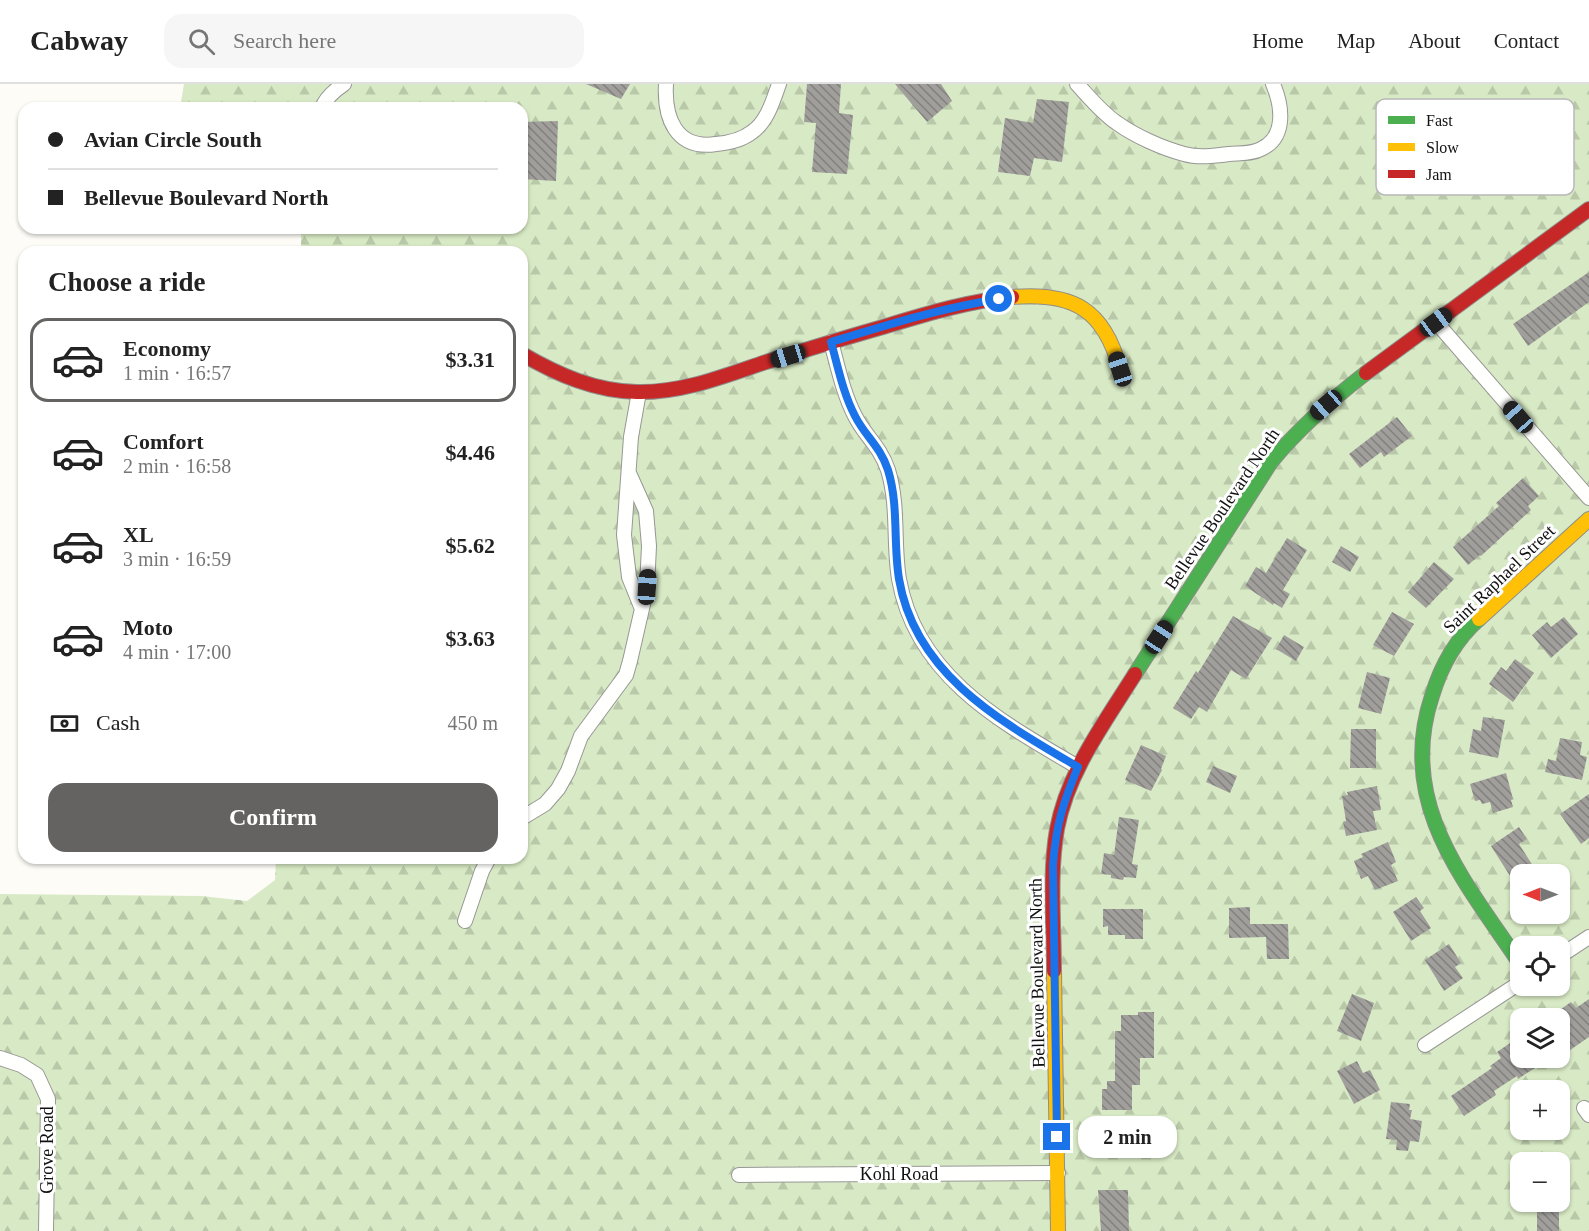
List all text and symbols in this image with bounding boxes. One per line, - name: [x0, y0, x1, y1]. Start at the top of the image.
- search box: [164, 14, 584, 68]
- text: Cabway: [30, 25, 128, 56]
- icon: search: [185, 25, 218, 58]
- text: Search here: [233, 28, 336, 53]
- text: Home: [1252, 29, 1304, 53]
- text: Map: [1337, 29, 1375, 53]
- text: About: [1408, 29, 1461, 53]
- text: Contact: [1494, 29, 1559, 53]
- legend: [1376, 99, 1574, 195]
- text: Fast: [1426, 112, 1453, 129]
- text: Avian Circle South: [84, 127, 262, 152]
- text: Slow: [1426, 139, 1459, 156]
- text: Jam: [1426, 166, 1452, 183]
- text: Bellevue Boulevard North: [84, 185, 328, 210]
- text: Choose a ride: [48, 267, 206, 297]
- route start: [985, 285, 1012, 312]
- car: [1416, 304, 1456, 340]
- icon: car: [51, 333, 105, 387]
- text: Economy: [123, 336, 211, 361]
- car: [768, 342, 808, 370]
- text: $3.31: [446, 347, 495, 372]
- car: [1106, 349, 1134, 389]
- text: 1 min · 16:57: [123, 362, 231, 384]
- car: [1307, 386, 1345, 424]
- car: [1499, 398, 1537, 436]
- street label: Bellevue Boulevard North: [1161, 425, 1283, 593]
- icon: car: [51, 426, 105, 480]
- text: Comfort: [123, 429, 204, 454]
- text: $4.46: [446, 440, 495, 465]
- text: 2 min · 16:58: [123, 455, 231, 477]
- icon: car: [51, 519, 105, 573]
- street label: Saint Raphael Street: [1439, 521, 1559, 637]
- text: XL: [123, 522, 154, 547]
- text: $5.62: [446, 533, 495, 558]
- text: 3 min · 16:59: [123, 548, 231, 570]
- car: [637, 568, 657, 606]
- icon: car: [51, 612, 105, 666]
- text: Moto: [123, 615, 173, 640]
- car: [1142, 617, 1176, 657]
- text: $3.63: [446, 626, 495, 651]
- text: 4 min · 17:00: [123, 641, 231, 663]
- icon: cash: [48, 707, 81, 740]
- text: Cash: [96, 710, 140, 735]
- text: 450 m: [447, 712, 498, 734]
- button: Confirm: [48, 783, 498, 852]
- north arrow: [1510, 864, 1570, 924]
- map controls: [1510, 864, 1570, 1212]
- street label: Bellevue Boulevard North: [1025, 878, 1049, 1068]
- button: locate: [1510, 936, 1570, 996]
- button: layers: [1510, 1008, 1570, 1068]
- button: +: [1510, 1080, 1570, 1140]
- street label: Grove Road: [37, 1106, 57, 1194]
- callout: 2 min: [1078, 1116, 1177, 1158]
- route end: [1043, 1123, 1070, 1150]
- text: 2 min: [1103, 1126, 1152, 1148]
- button: −: [1510, 1152, 1570, 1212]
- street label: Kohl Road: [860, 1164, 938, 1184]

